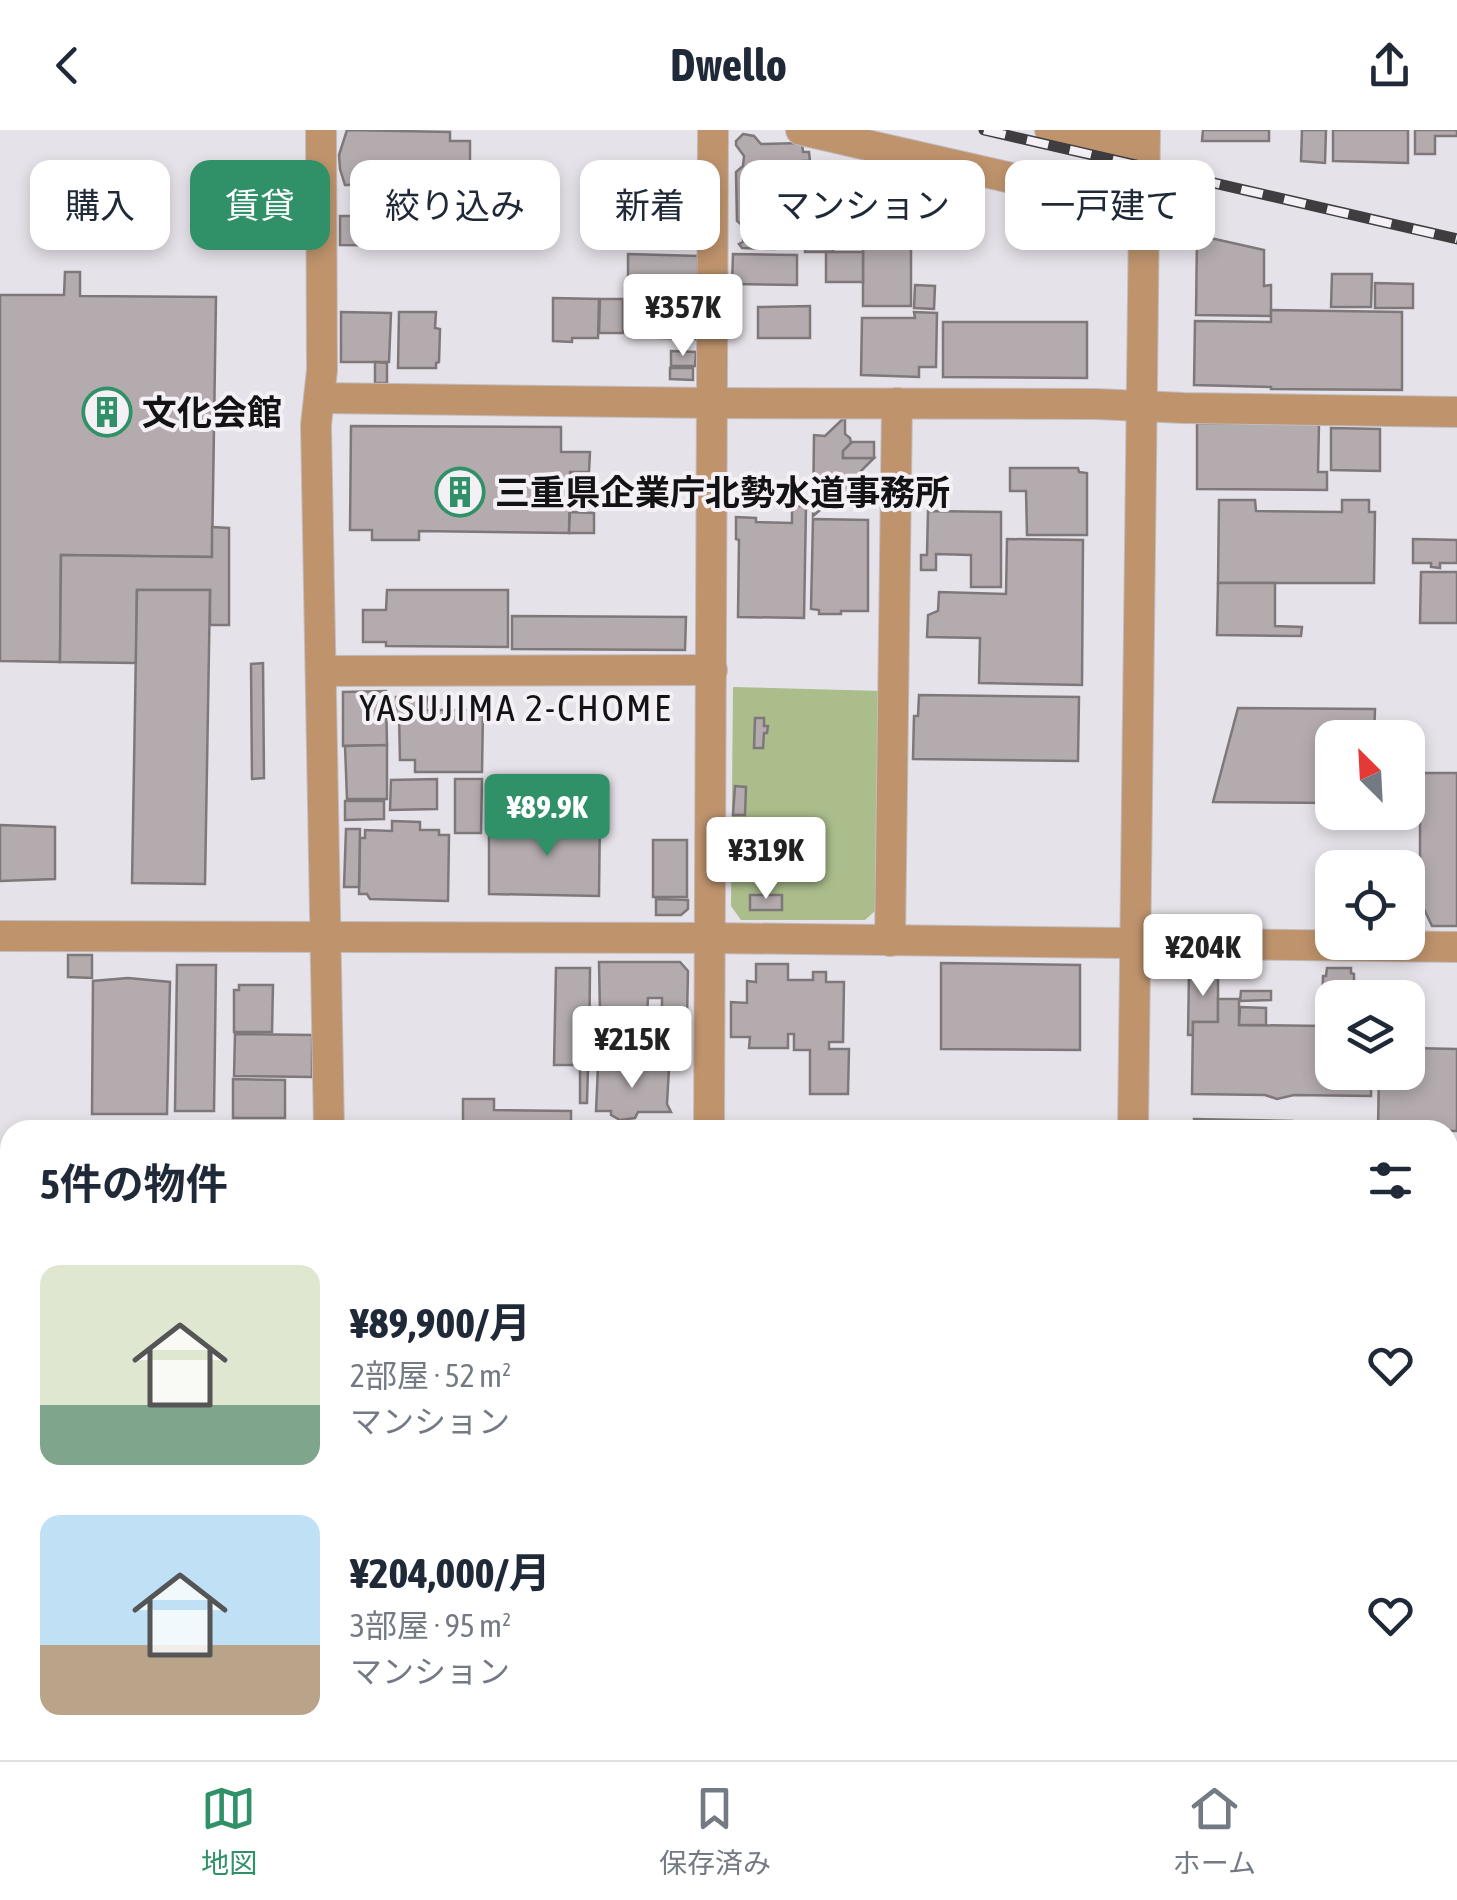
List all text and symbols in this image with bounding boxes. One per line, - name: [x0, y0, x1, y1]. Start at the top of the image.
- icon: back: [40, 38, 95, 93]
- icon: share: [1362, 38, 1417, 93]
- text: Dwello: [670, 39, 787, 91]
- chip: 購入: [30, 160, 170, 250]
- chip: 賃貸: [190, 160, 330, 250]
- chip: 絞り込み: [350, 160, 560, 250]
- chip: 新着: [580, 160, 720, 250]
- chip: マンション: [740, 160, 985, 250]
- chip: 一戸建て: [1005, 160, 1215, 250]
- pin: ¥357K: [613, 274, 753, 359]
- text: ¥357K: [645, 288, 721, 325]
- building icon: 文化会館: [81, 386, 133, 438]
- place label: 文化会館: [142, 392, 282, 432]
- building icon: 三重県企業庁北勢水道事務所: [434, 466, 486, 518]
- place label: 三重県企業庁北勢水道事務所: [495, 472, 950, 512]
- district label: YASUJIMA 2-CHOME: [359, 686, 673, 729]
- north arrow: [1315, 720, 1425, 830]
- map controls: [1315, 720, 1425, 1090]
- pin: ¥89.9K: [466, 774, 628, 859]
- text: ¥89.9K: [507, 788, 587, 825]
- pin: ¥319K: [696, 817, 836, 902]
- text: ¥319K: [728, 831, 804, 868]
- button: locate: [1315, 850, 1425, 960]
- pin: ¥204K: [1133, 914, 1273, 999]
- text: ¥204K: [1165, 928, 1241, 965]
- button: layers: [1315, 980, 1425, 1090]
- pin: ¥215K: [562, 1006, 702, 1091]
- text: ¥215K: [594, 1020, 670, 1057]
- icon: filters: [1363, 1153, 1418, 1208]
- text: 5件の物件: [40, 1160, 228, 1208]
- text: ¥89,900/月: [350, 1299, 531, 1347]
- icon: home: [120, 1305, 240, 1425]
- icon: heart: [1363, 1338, 1418, 1393]
- text: 2部屋 · 52 m²: [350, 1357, 511, 1394]
- text: マンション: [350, 1403, 510, 1440]
- text: ¥204,000/月: [350, 1549, 551, 1597]
- icon: home: [120, 1555, 240, 1675]
- icon: heart: [1363, 1588, 1418, 1643]
- text: 3部屋 · 95 m²: [350, 1607, 511, 1644]
- text: マンション: [350, 1653, 510, 1690]
- tab: 地図: [201, 1781, 257, 1881]
- tab: 保存済み: [659, 1781, 771, 1881]
- tab: ホーム: [1173, 1781, 1256, 1881]

